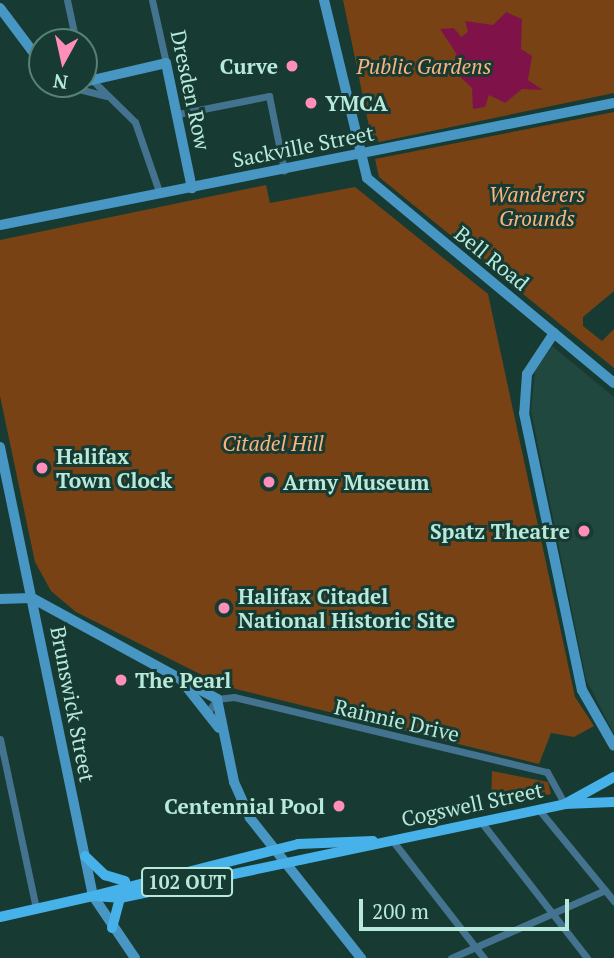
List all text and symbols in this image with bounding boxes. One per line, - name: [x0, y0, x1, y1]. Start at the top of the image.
- north arrow: [28, 28, 98, 98]
- street label: Dresden Row: [166, 28, 216, 152]
- place label: Curve: [220, 53, 278, 79]
- park label: Public Gardens: [356, 53, 492, 79]
- marker: Curve: [284, 58, 300, 74]
- text: N: [51, 69, 69, 96]
- place label: YMCA: [325, 90, 388, 116]
- marker: YMCA: [303, 95, 319, 111]
- street label: Sackville Street: [230, 120, 376, 172]
- park label: Wanderers Grounds: [489, 181, 585, 231]
- street label: Bell Road: [450, 220, 534, 296]
- park label: Citadel Hill: [222, 430, 324, 456]
- place label: Halifax Town Clock: [56, 443, 172, 493]
- marker: Halifax Town Clock: [34, 460, 50, 476]
- place label: Army Museum: [283, 469, 429, 495]
- marker: Army Museum: [261, 474, 277, 490]
- place label: Spatz Theatre: [430, 518, 570, 544]
- marker: Spatz Theatre: [576, 523, 592, 539]
- place label: Halifax Citadel National Historic Site: [238, 583, 455, 633]
- marker: Halifax Citadel National Historic Site: [216, 600, 232, 616]
- street label: Brunswick Street: [46, 624, 100, 784]
- place label: The Pearl: [135, 667, 231, 693]
- marker: The Pearl: [113, 672, 129, 688]
- street label: Rainnie Drive: [332, 693, 462, 747]
- street label: Cogswell Street: [399, 777, 545, 831]
- place label: Centennial Pool: [164, 793, 325, 819]
- marker: Centennial Pool: [331, 798, 347, 814]
- road number: 102 OUT: [140, 866, 234, 898]
- scale bar: [362, 884, 572, 928]
- text: 200 m: [372, 897, 429, 925]

